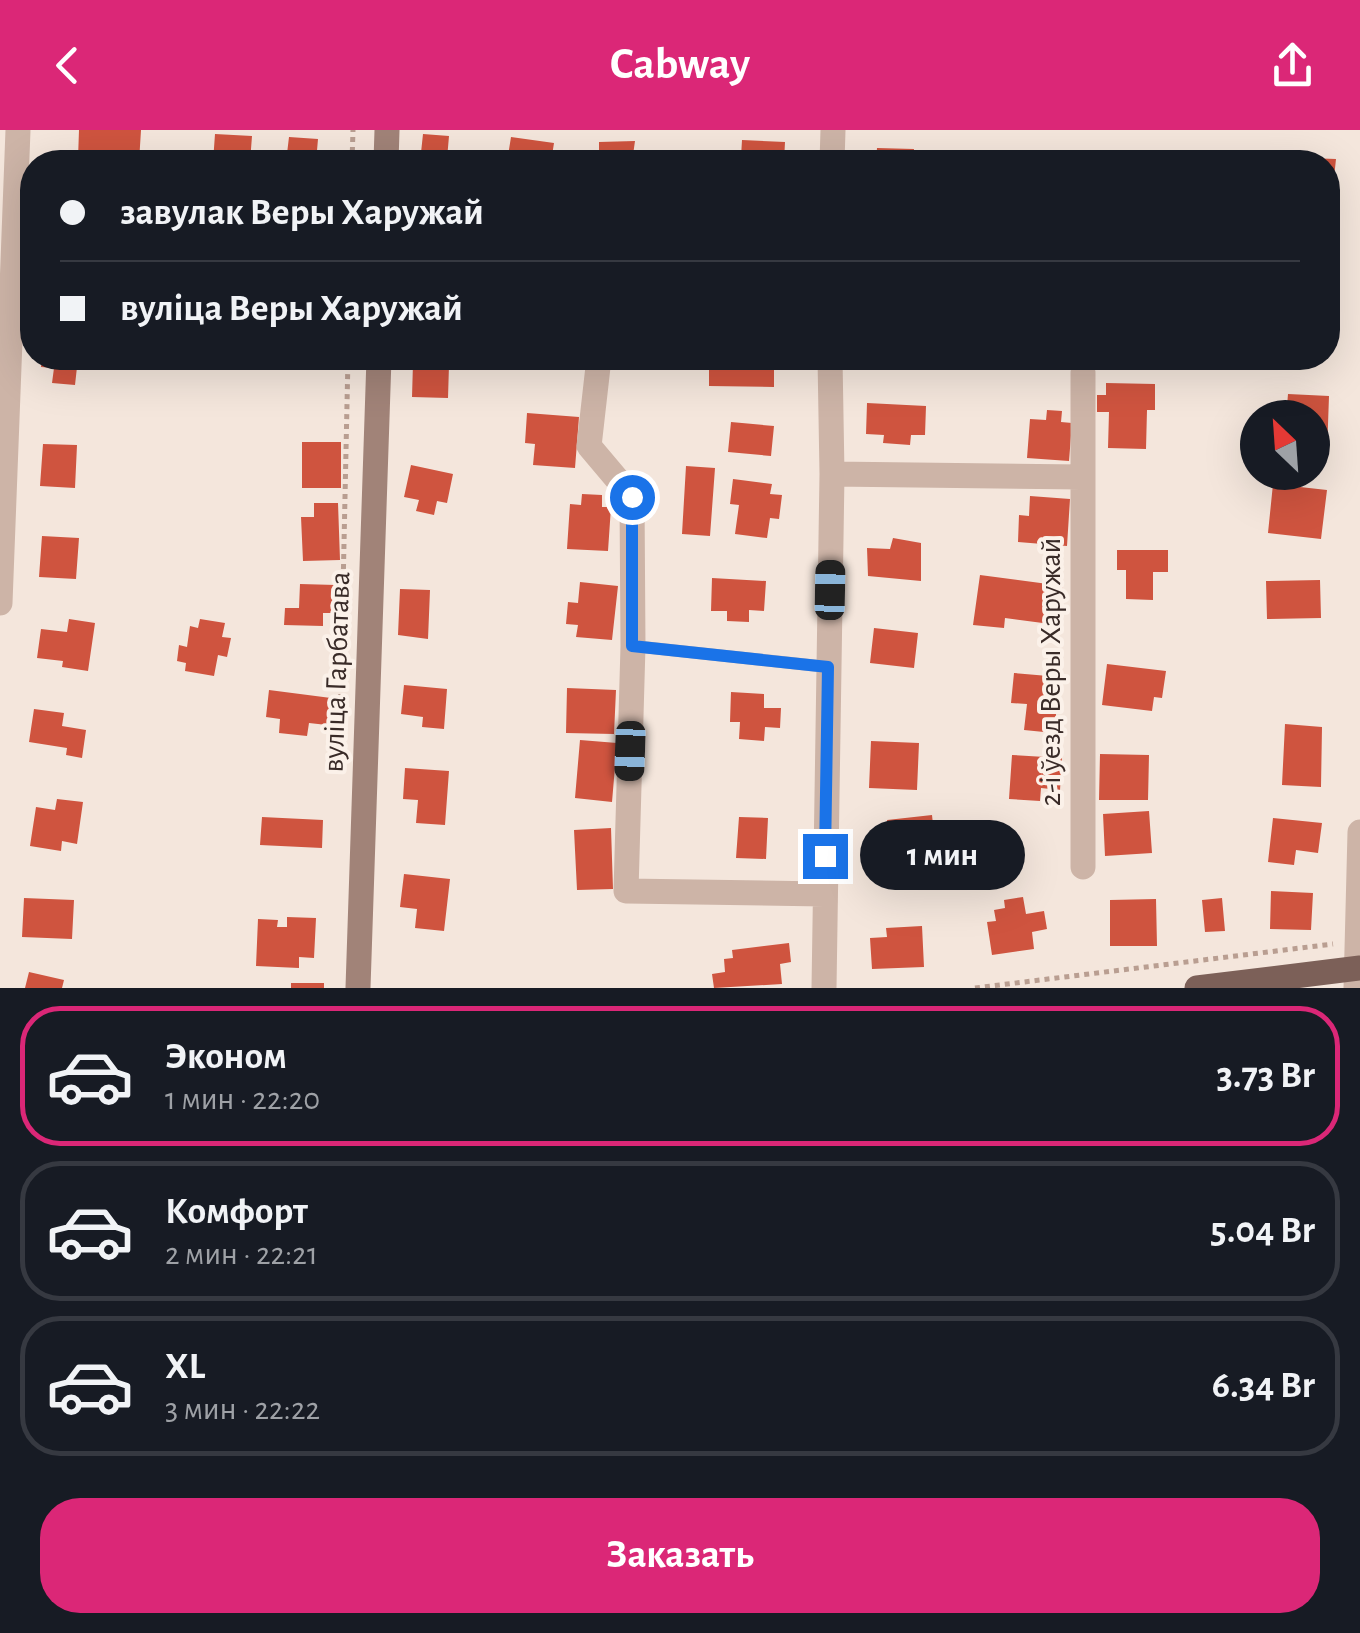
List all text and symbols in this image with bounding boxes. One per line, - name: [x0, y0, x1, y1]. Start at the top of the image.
- icon: back: [40, 38, 95, 93]
- icon: share: [1265, 38, 1320, 93]
- text: Cabway: [610, 42, 750, 87]
- text: завулак Веры Харужай: [120, 194, 484, 232]
- text: вуліца Веры Харужай: [120, 290, 463, 328]
- north arrow: [1240, 400, 1330, 490]
- map controls: [1240, 400, 1330, 490]
- route start: [610, 475, 655, 520]
- street label: 2-і ўезд Веры Харужай: [1036, 537, 1066, 807]
- car: [814, 560, 846, 620]
- street label: вуліца Гарбатава: [318, 571, 355, 773]
- car: [614, 720, 646, 782]
- callout: 1 мин: [860, 821, 1025, 891]
- route end: [803, 834, 848, 879]
- text: 1 мин: [907, 839, 978, 871]
- icon: car: [45, 1031, 135, 1121]
- text: Эконом: [165, 1038, 287, 1076]
- text: 3.73 Br: [1216, 1057, 1315, 1095]
- text: 1 мин · 22:20: [165, 1083, 320, 1115]
- icon: car: [45, 1186, 135, 1276]
- text: Комфорт: [165, 1193, 308, 1231]
- text: 5.04 Br: [1210, 1212, 1315, 1250]
- text: 2 мин · 22:21: [165, 1238, 318, 1270]
- icon: car: [45, 1341, 135, 1431]
- text: XL: [165, 1348, 205, 1386]
- text: 6.34 Br: [1212, 1367, 1315, 1405]
- text: 3 мин · 22:22: [165, 1393, 320, 1425]
- button: Заказать: [40, 1498, 1320, 1613]

